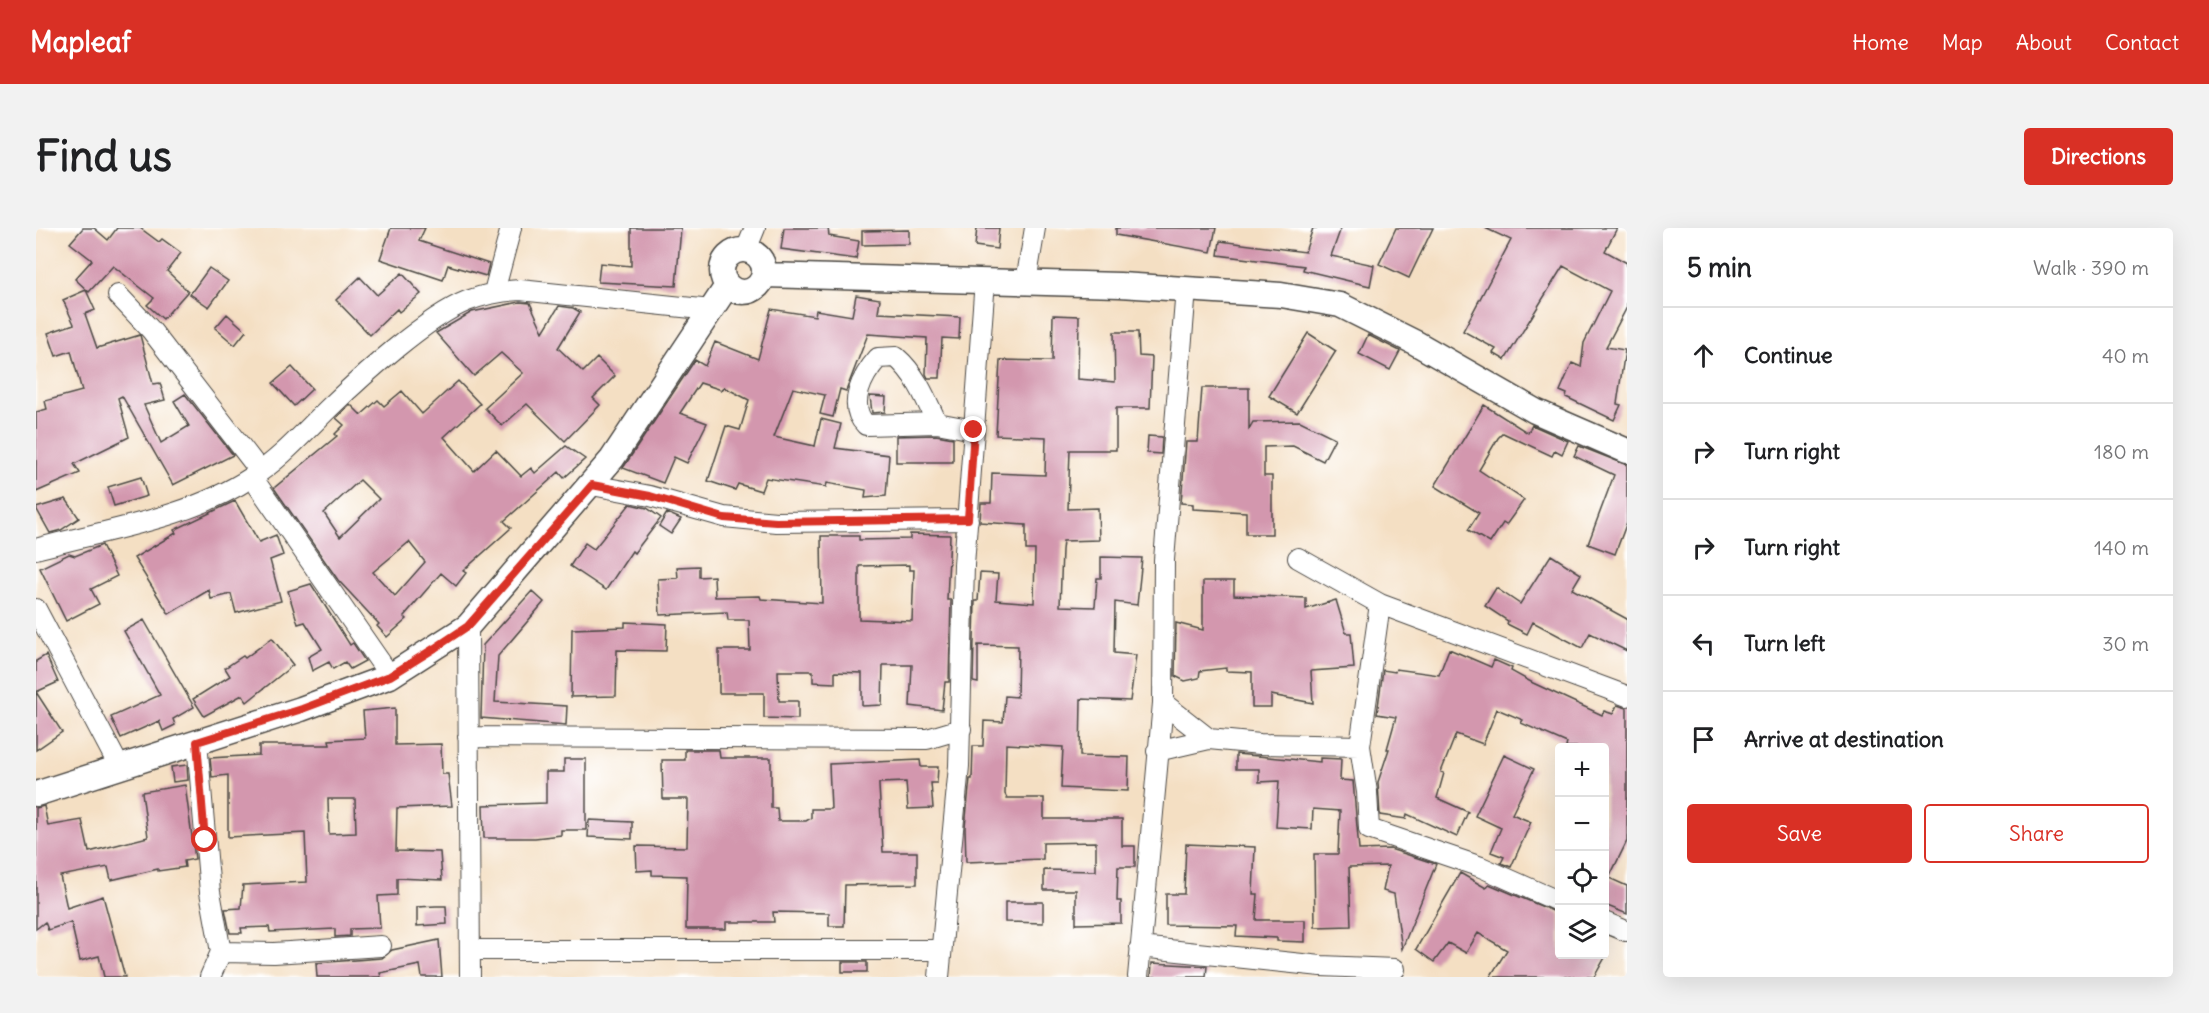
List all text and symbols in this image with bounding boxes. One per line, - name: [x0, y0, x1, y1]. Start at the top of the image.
- text: Mapleaf: [30, 24, 131, 60]
- text: Home: [1852, 29, 1909, 56]
- text: Map: [1942, 29, 1983, 56]
- text: About: [2016, 29, 2072, 56]
- text: Contact: [2105, 29, 2179, 56]
- button: Directions: [2024, 128, 2173, 185]
- text: Find us: [36, 130, 172, 182]
- text: 5 min: [1687, 251, 1752, 284]
- text: Walk · 390 m: [2033, 255, 2149, 280]
- icon: ahead: [1687, 339, 1720, 372]
- text: Continue: [1744, 341, 1833, 369]
- text: 40 m: [2102, 343, 2149, 368]
- route end: [960, 416, 986, 442]
- icon: right: [1687, 435, 1720, 468]
- text: Turn right: [1744, 437, 1840, 465]
- text: 180 m: [2094, 439, 2149, 464]
- icon: right: [1687, 531, 1720, 564]
- text: Turn right: [1744, 533, 1840, 561]
- text: 140 m: [2094, 535, 2149, 560]
- icon: left: [1687, 627, 1720, 660]
- text: Turn left: [1744, 629, 1825, 657]
- text: 30 m: [2102, 631, 2149, 656]
- icon: arrive: [1687, 723, 1720, 756]
- text: Arrive at destination: [1744, 725, 1944, 753]
- map controls: [1555, 743, 1609, 959]
- button: +: [1555, 743, 1609, 797]
- button: −: [1555, 797, 1609, 851]
- button: Save: [1687, 804, 1912, 863]
- button: Share: [1924, 804, 2149, 863]
- route start: [191, 826, 217, 852]
- button: locate: [1555, 851, 1609, 905]
- button: layers: [1555, 905, 1609, 959]

